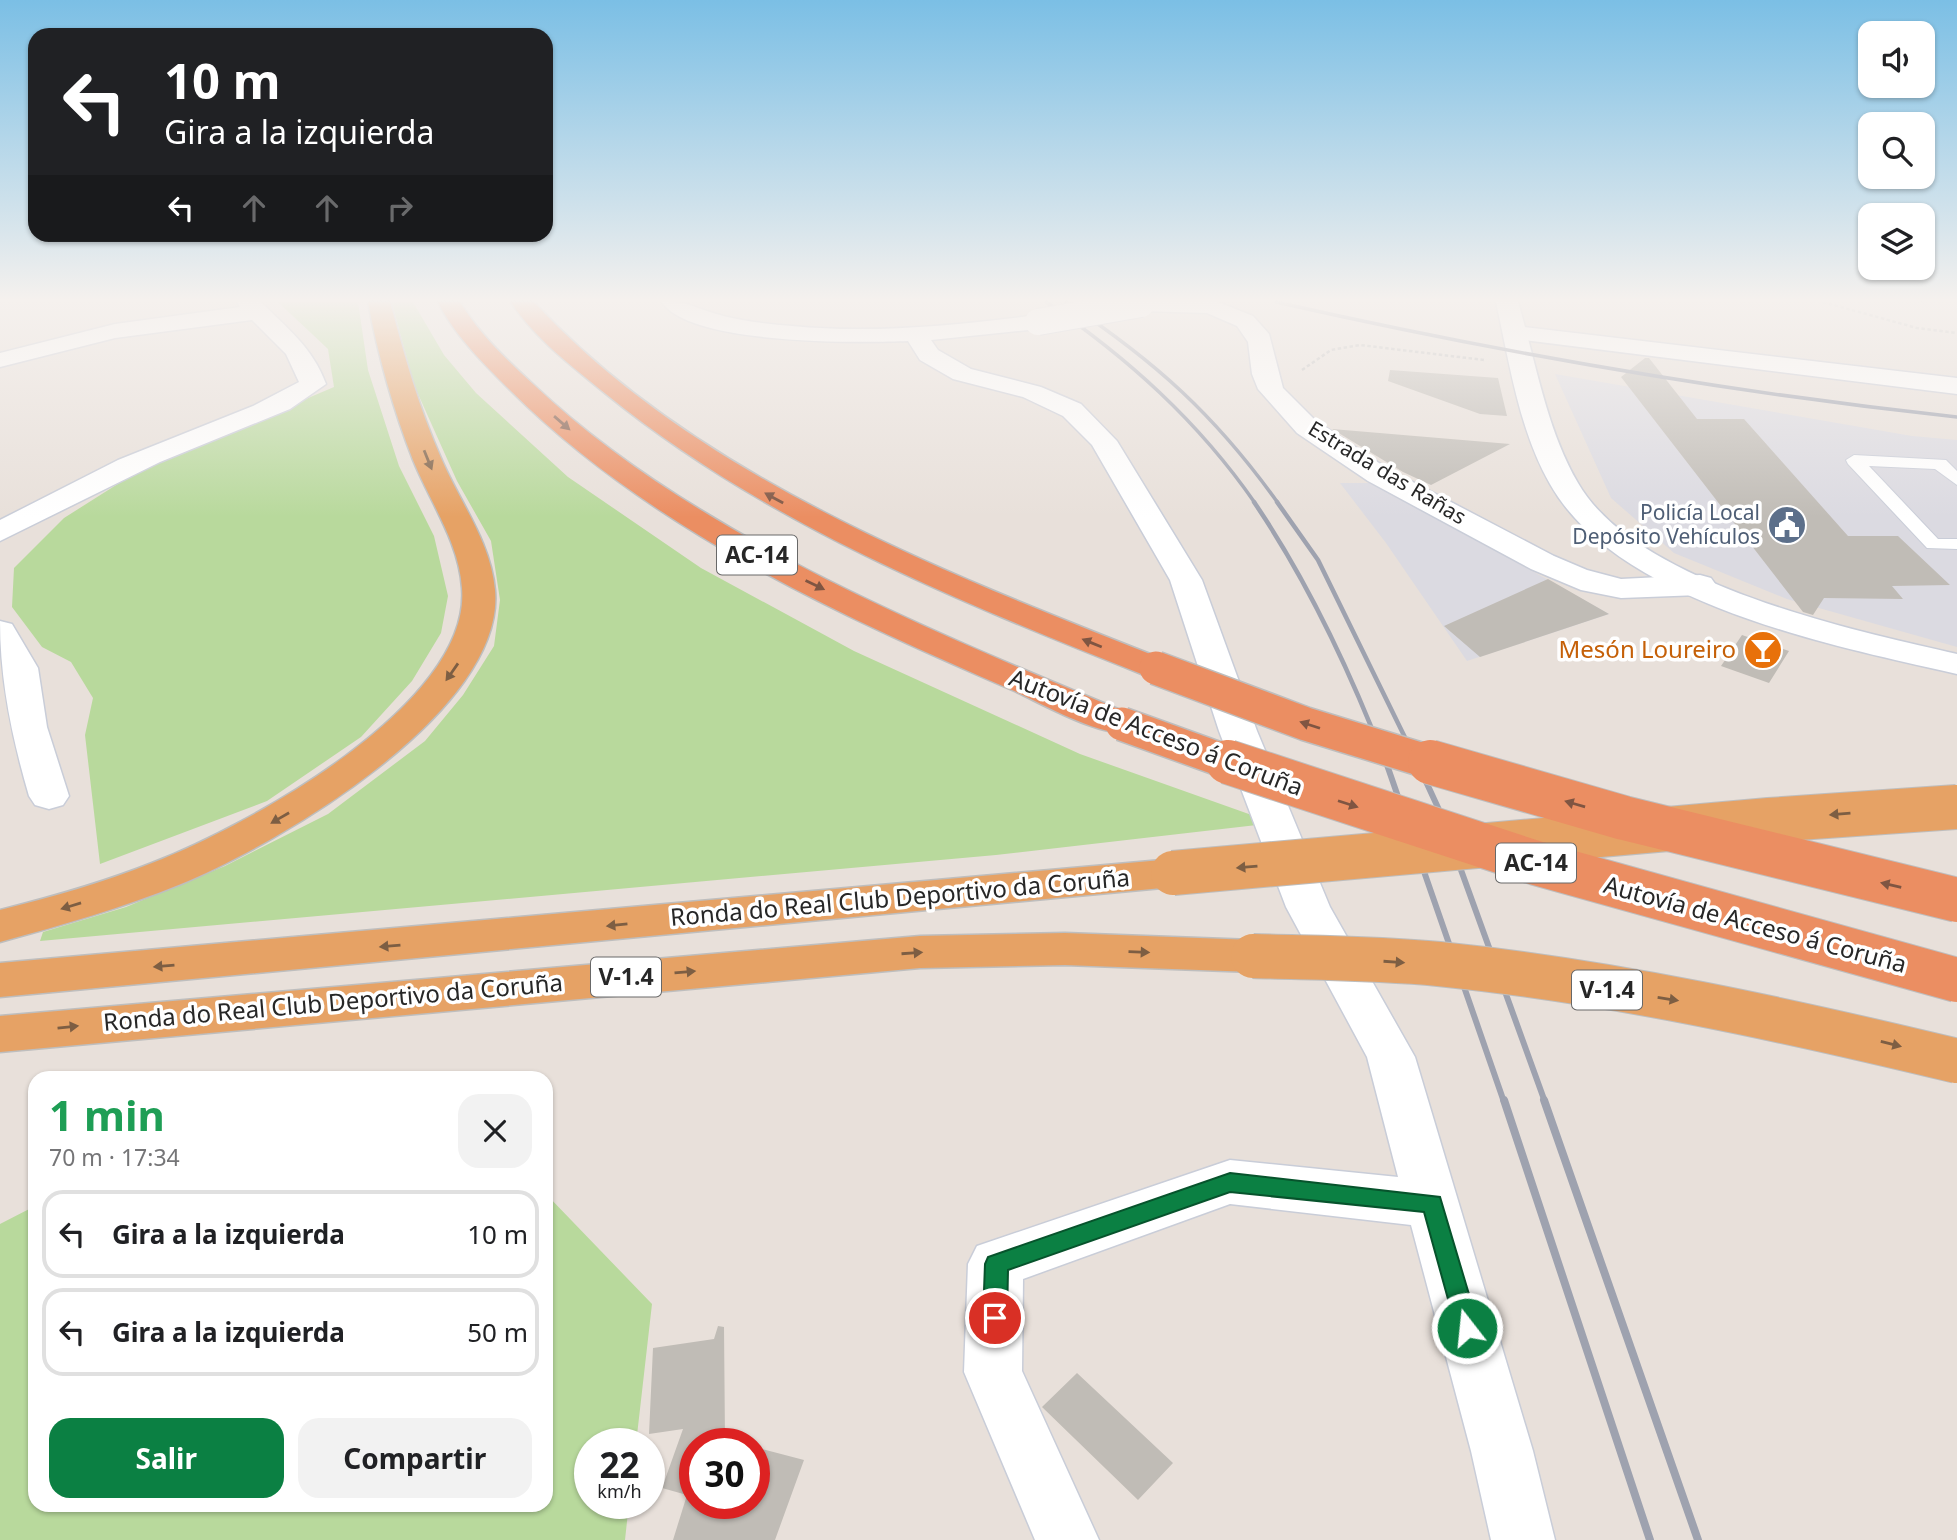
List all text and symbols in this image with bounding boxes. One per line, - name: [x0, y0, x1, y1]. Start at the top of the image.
- map controls: [1858, 21, 1935, 280]
- button: sound: [1858, 21, 1935, 98]
- text: 10 m: [164, 47, 281, 113]
- icon: left: [49, 56, 140, 147]
- text: Gira a la izquierda: [164, 110, 434, 153]
- button: search: [1858, 112, 1935, 189]
- icon: left: [162, 189, 200, 227]
- icon: ahead: [235, 189, 273, 227]
- icon: ahead: [308, 189, 346, 227]
- icon: right: [381, 189, 419, 227]
- button: layers: [1858, 203, 1935, 280]
- street label: Estrada das Rañas: [1303, 414, 1472, 530]
- one-way arrow: [553, 415, 570, 430]
- one-way arrow: [423, 450, 434, 471]
- one-way arrow: [765, 492, 784, 504]
- place label: Policía Local Depósito Vehículos: [1572, 498, 1760, 550]
- public building icon: Policía Local Depósito Vehículos: [1766, 504, 1808, 546]
- road number: AC-14: [717, 536, 797, 575]
- one-way arrow: [805, 580, 825, 591]
- bar icon: Mesón Loureiro: [1742, 629, 1784, 671]
- place label: Mesón Loureiro: [1559, 632, 1736, 665]
- one-way arrow: [1082, 637, 1103, 648]
- street label: Autovía de Acceso á Coruña: [1005, 660, 1308, 803]
- one-way arrow: [445, 662, 459, 681]
- one-way arrow: [1300, 719, 1321, 729]
- one-way arrow: [1564, 798, 1586, 809]
- one-way arrow: [1337, 800, 1358, 810]
- one-way arrow: [1829, 809, 1851, 820]
- one-way arrow: [271, 812, 290, 824]
- road number: AC-14: [1496, 844, 1576, 883]
- street label: Ronda do Real Club Deportivo da Coruña: [669, 860, 1131, 933]
- one-way arrow: [1236, 862, 1258, 873]
- street label: Autovía de Acceso á Coruña: [1600, 867, 1910, 980]
- one-way arrow: [1879, 879, 1901, 890]
- one-way arrow: [60, 901, 81, 911]
- one-way arrow: [606, 919, 628, 930]
- one-way arrow: [379, 941, 401, 952]
- one-way arrow: [1128, 946, 1150, 957]
- one-way arrow: [901, 947, 923, 958]
- one-way arrow: [1383, 957, 1405, 968]
- road number: V-1.4: [591, 958, 661, 996]
- one-way arrow: [152, 961, 174, 972]
- street label: Ronda do Real Club Deportivo da Coruña: [102, 965, 564, 1038]
- one-way arrow: [674, 966, 696, 977]
- road number: V-1.4: [1572, 970, 1642, 1009]
- one-way arrow: [1657, 994, 1679, 1005]
- one-way arrow: [57, 1021, 79, 1032]
- one-way arrow: [1880, 1039, 1902, 1050]
- text: 1 min: [49, 1086, 165, 1143]
- button: close: [458, 1094, 532, 1168]
- text: 70 m · 17:34: [49, 1141, 180, 1173]
- icon: left: [53, 1215, 91, 1253]
- text: Gira a la izquierda: [112, 1216, 345, 1252]
- text: 10 m: [467, 1216, 528, 1252]
- pin: [965, 1288, 1025, 1348]
- position arrow: [1430, 1291, 1504, 1365]
- icon: arrive: [976, 1299, 1014, 1337]
- icon: left: [53, 1313, 91, 1351]
- text: Gira a la izquierda: [112, 1314, 345, 1350]
- text: 50 m: [467, 1314, 528, 1350]
- button: Salir: [49, 1418, 284, 1498]
- button: Compartir: [298, 1418, 532, 1498]
- speed limit sign: 30: [679, 1428, 770, 1519]
- text: 22: [599, 1441, 640, 1488]
- text: km/h: [597, 1479, 642, 1503]

